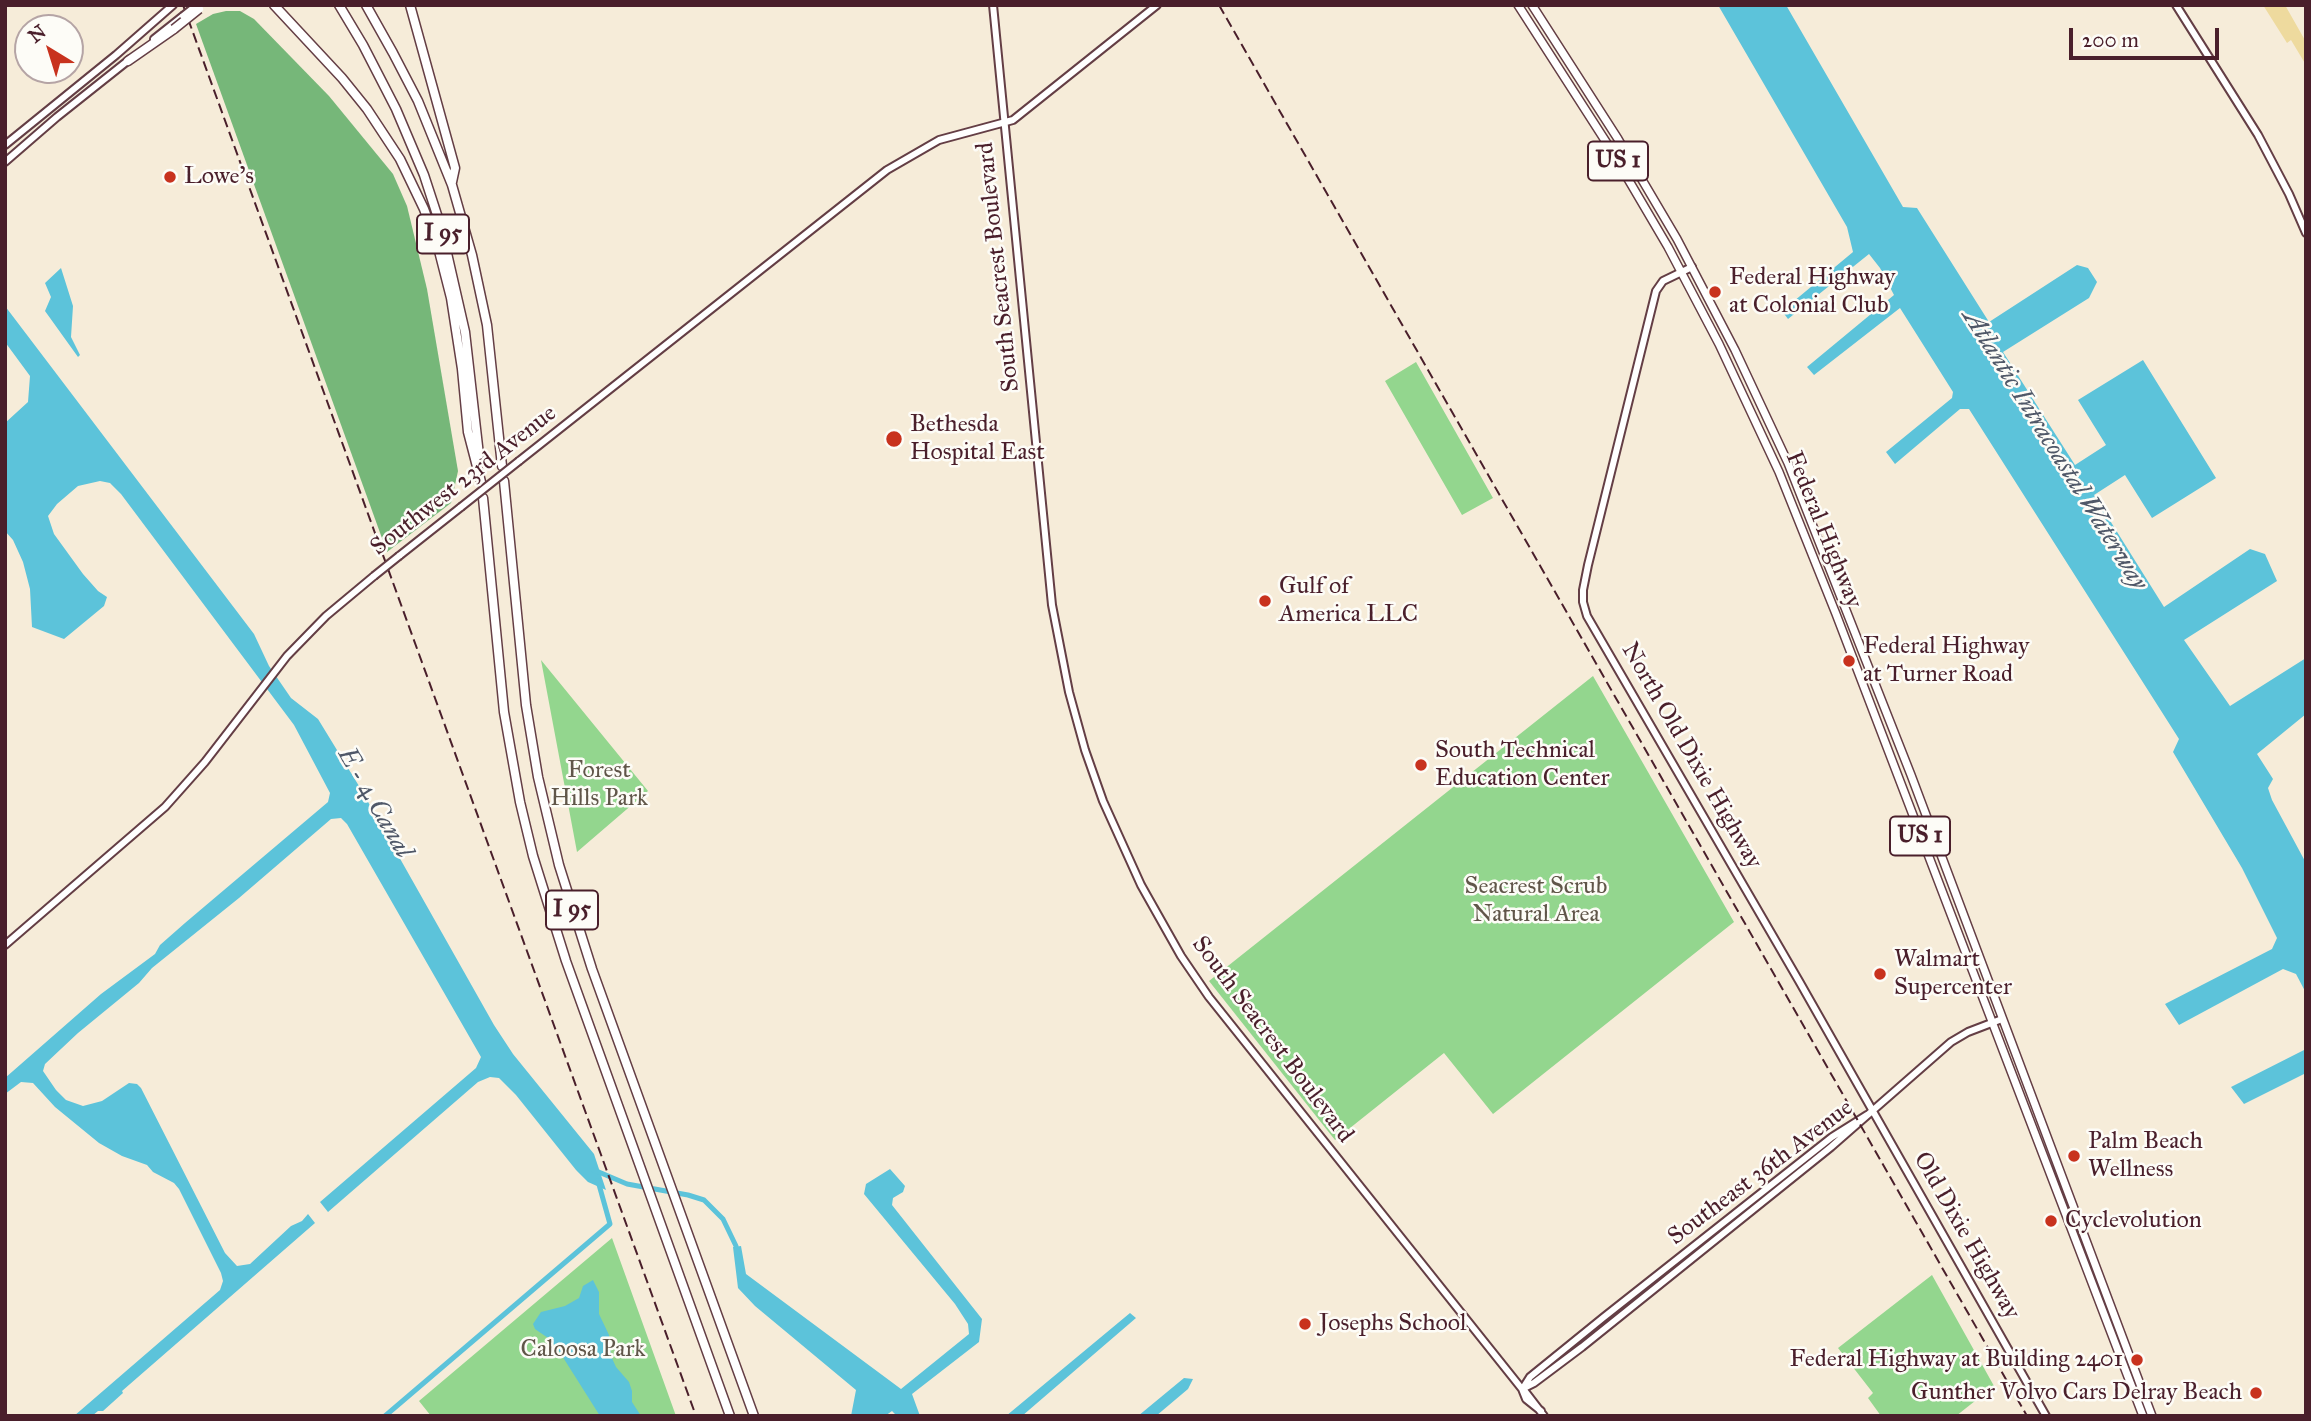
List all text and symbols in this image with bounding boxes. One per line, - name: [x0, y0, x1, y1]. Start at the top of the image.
- north arrow: [14, 14, 84, 84]
- scale bar: [2073, 14, 2224, 58]
- text: N: [24, 20, 50, 48]
- text: 200 m: [2082, 27, 2139, 53]
- street label: South Seacrest Boulevard: [972, 141, 1026, 393]
- road number: US 1: [1588, 142, 1648, 180]
- place label: Lowe's: [184, 163, 254, 191]
- marker: Lowe's: [162, 169, 178, 185]
- road number: I 95: [417, 215, 469, 254]
- place label: Federal Highway at Colonial Club: [1729, 264, 1895, 320]
- marker: Federal Highway at Colonial Club: [1707, 284, 1723, 300]
- water label: Atlantic Intracoastal Waterway: [1955, 304, 2153, 596]
- street label: Southwest 23rd Avenue: [365, 399, 563, 563]
- place label: Bethesda Hospital East: [910, 411, 1045, 467]
- marker: Bethesda Hospital East: [884, 429, 904, 449]
- street label: Federal Highway: [1778, 447, 1868, 613]
- place label: Gulf of America LLC: [1279, 573, 1418, 629]
- marker: Gulf of America LLC: [1257, 593, 1273, 609]
- place label: Federal Highway at Turner Road: [1863, 633, 2029, 689]
- street label: North Old Dixie Highway: [1614, 638, 1768, 874]
- marker: Federal Highway at Turner Road: [1841, 653, 1857, 669]
- place label: South Technical Education Center: [1435, 737, 1609, 793]
- water label: E - 4 Canal: [330, 742, 418, 864]
- park label: Forest Hills Park: [550, 757, 648, 813]
- marker: South Technical Education Center: [1413, 757, 1429, 773]
- road number: US 1: [1890, 816, 1950, 856]
- park label: Seacrest Scrub Natural Area: [1465, 873, 1607, 929]
- road number: I 95: [546, 890, 598, 930]
- street label: South Seacrest Boulevard: [1185, 931, 1359, 1149]
- place label: Walmart Supercenter: [1894, 946, 2012, 1002]
- marker: Walmart Supercenter: [1872, 966, 1888, 982]
- street label: Southeast 36th Avenue: [1663, 1094, 1859, 1252]
- place label: Palm Beach Wellness: [2088, 1128, 2203, 1184]
- street label: Old Dixie Highway: [1906, 1147, 2026, 1325]
- marker: Palm Beach Wellness: [2066, 1148, 2082, 1164]
- place label: Cyclevolution: [2065, 1207, 2202, 1235]
- marker: Cyclevolution: [2043, 1213, 2059, 1229]
- place label: Josephs School: [1319, 1310, 1466, 1338]
- marker: Josephs School: [1297, 1316, 1313, 1332]
- park label: Caloosa Park: [521, 1336, 645, 1364]
- place label: Federal Highway at Building 2401: [1790, 1346, 2123, 1374]
- marker: Federal Highway at Building 2401: [2129, 1352, 2145, 1368]
- place label: Gunther Volvo Cars Delray Beach: [1911, 1379, 2242, 1407]
- marker: Gunther Volvo Cars Delray Beach: [2248, 1385, 2264, 1401]

